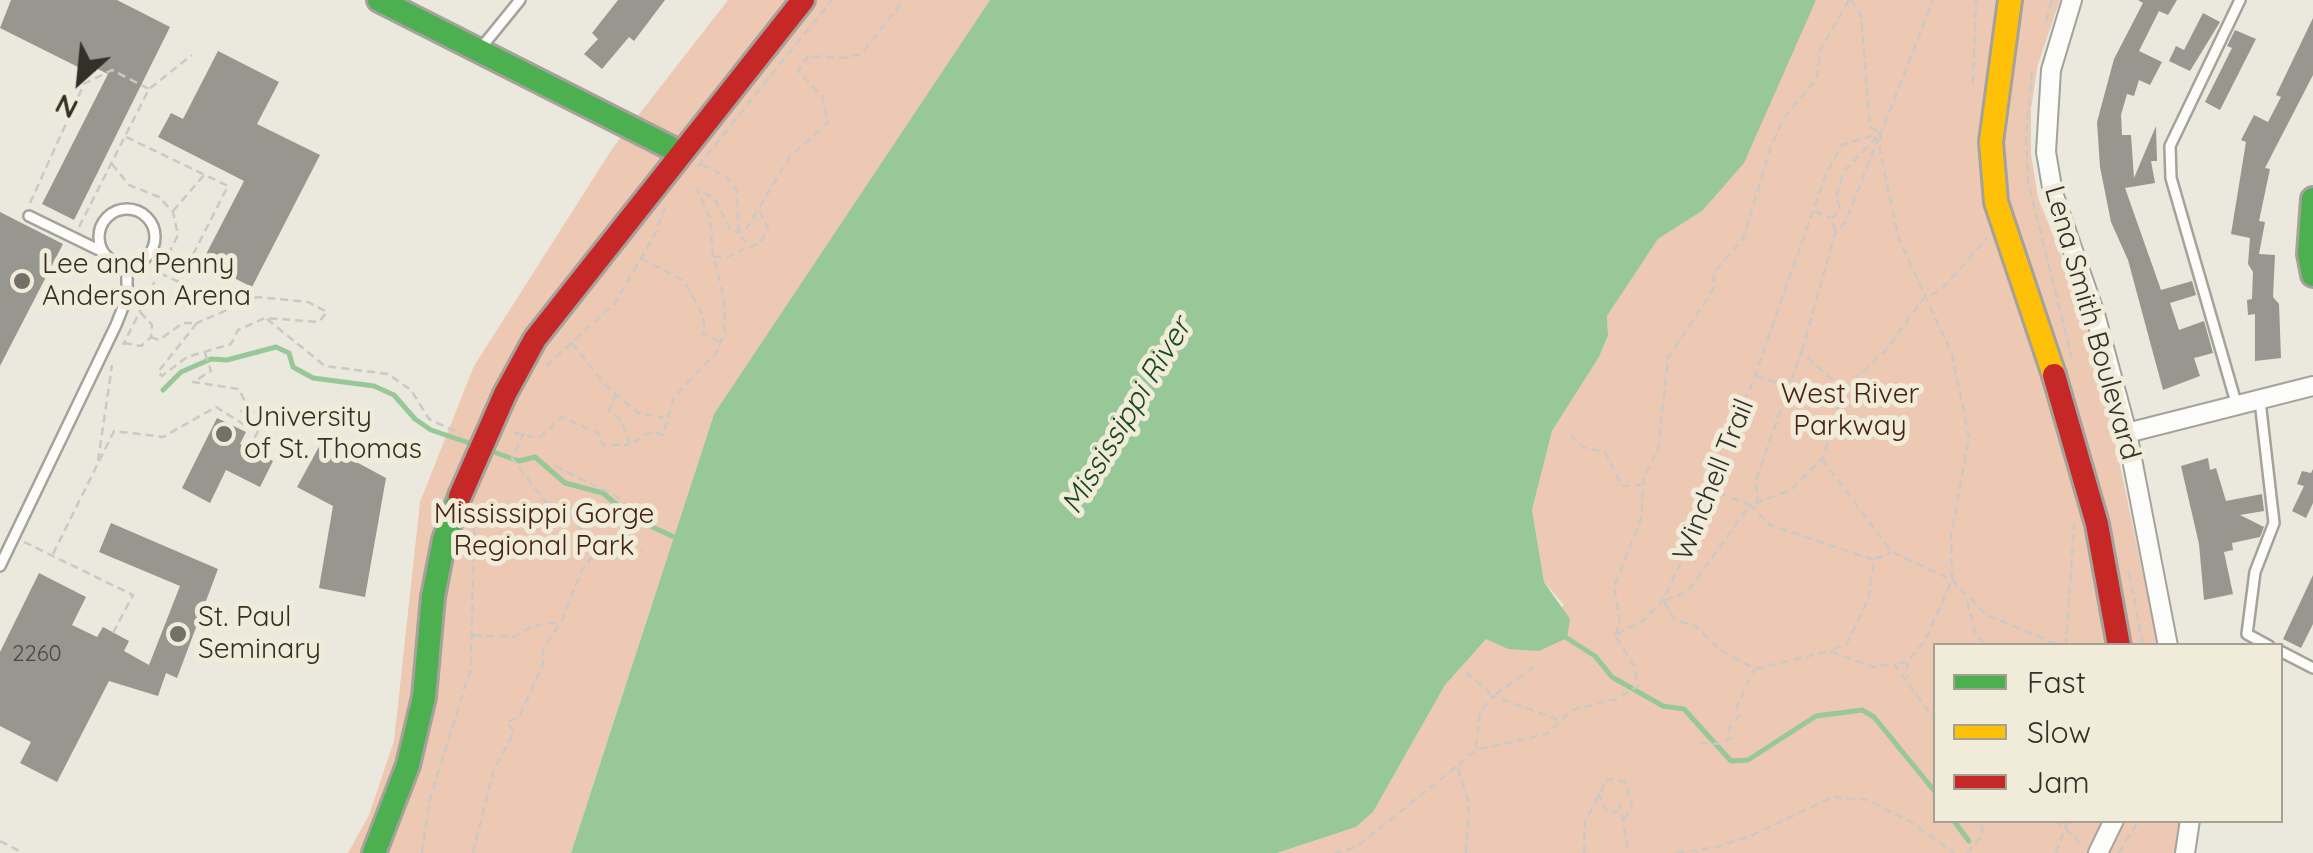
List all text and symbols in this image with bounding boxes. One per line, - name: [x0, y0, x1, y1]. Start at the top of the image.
- north arrow: [30, 30, 130, 130]
- text: N: [49, 87, 83, 127]
- street label: Lena Smith Boulevard: [2037, 182, 2147, 464]
- place label: Lee and Penny Anderson Arena: [42, 248, 251, 314]
- marker: Lee and Penny Anderson Arena: [11, 270, 33, 292]
- water label: Mississippi River: [1054, 312, 1200, 520]
- park label: West River Parkway: [1781, 378, 1919, 444]
- street label: Winchell Trail: [1666, 394, 1762, 566]
- place label: University of St. Thomas: [244, 401, 422, 467]
- marker: University of St. Thomas: [213, 423, 235, 445]
- park label: Mississippi Gorge Regional Park: [434, 498, 654, 564]
- place label: St. Paul Seminary: [198, 601, 321, 667]
- marker: St. Paul Seminary: [167, 623, 189, 645]
- house number: 2260: [12, 641, 62, 667]
- legend: [1933, 643, 2283, 823]
- text: Fast: [2027, 663, 2086, 701]
- text: Slow: [2027, 713, 2091, 751]
- text: Jam: [2027, 763, 2090, 801]

